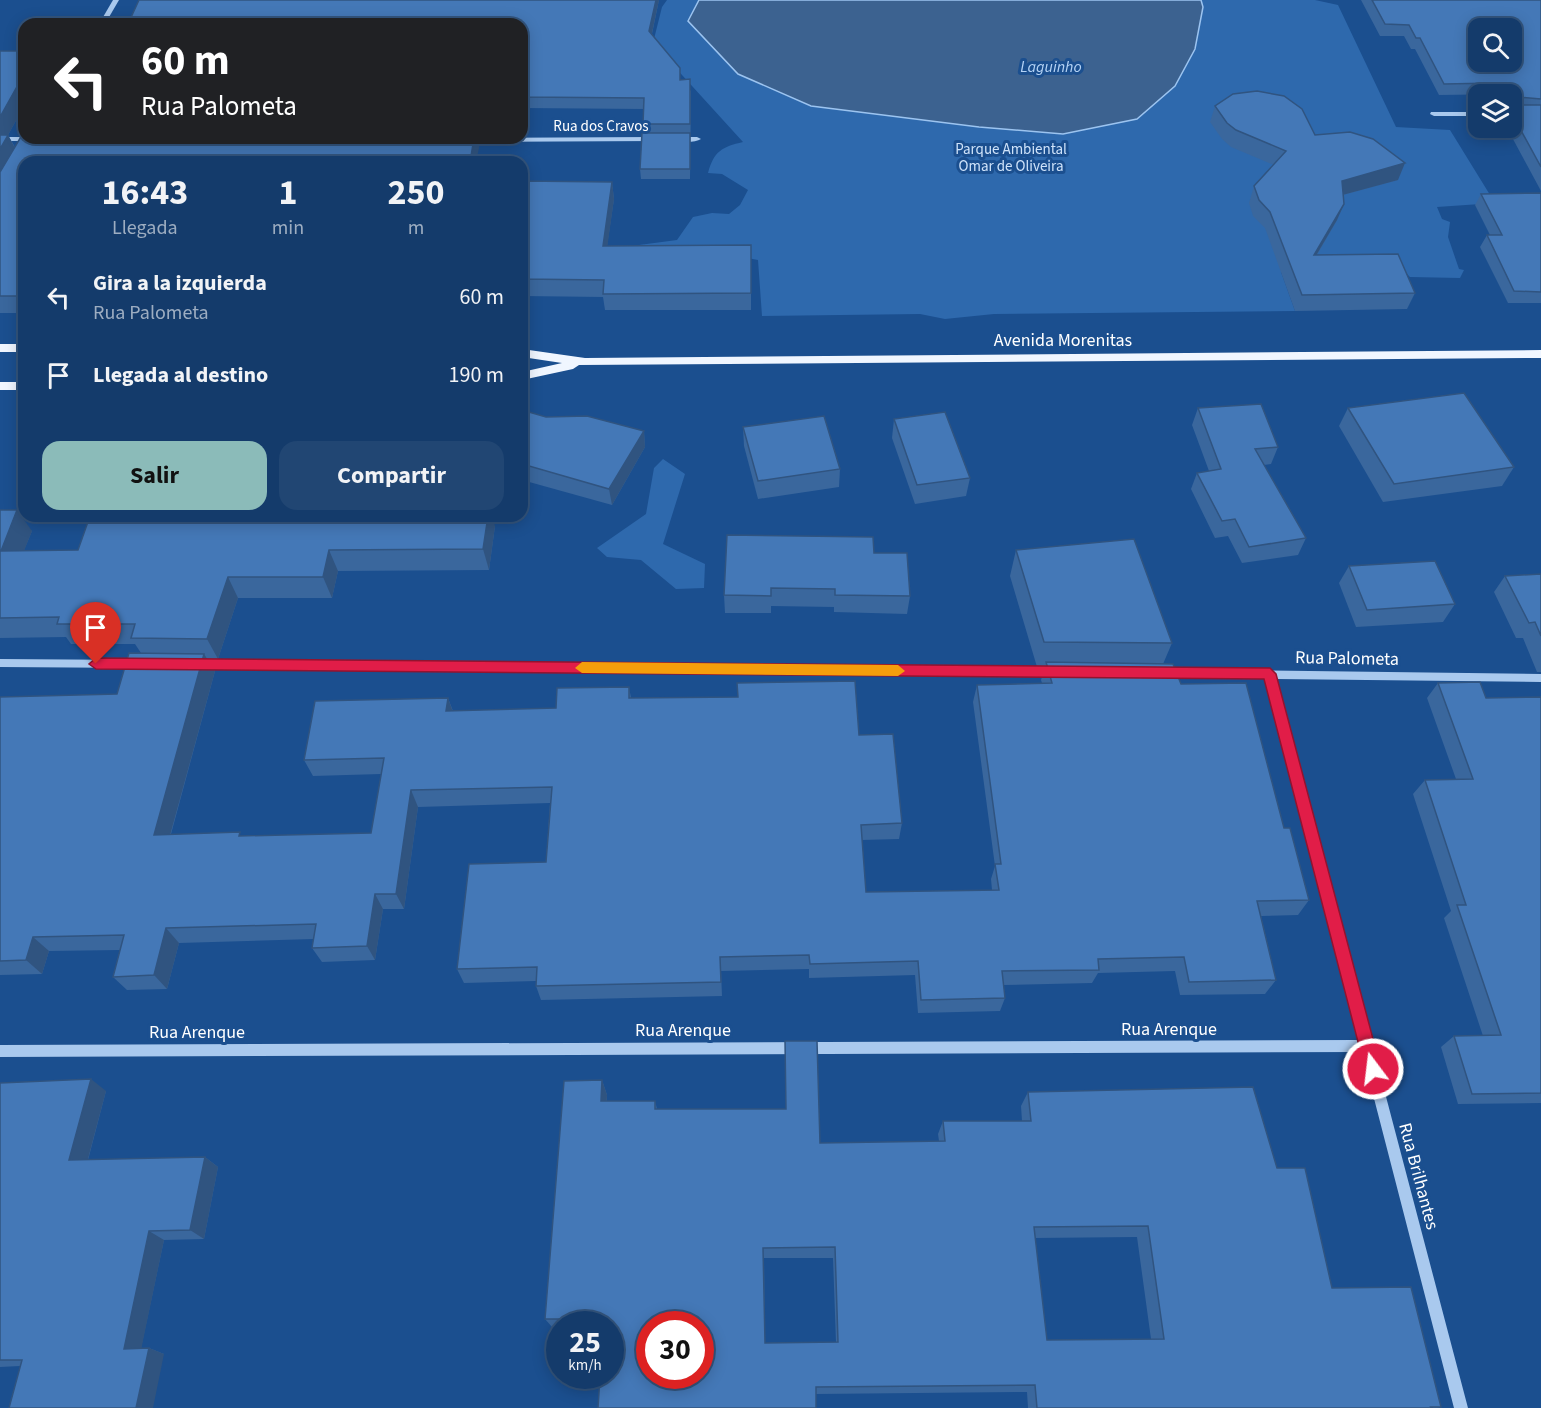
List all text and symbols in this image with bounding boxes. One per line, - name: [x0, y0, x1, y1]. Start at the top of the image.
- map controls: [1468, 18, 1522, 138]
- button: search: [1468, 18, 1522, 72]
- text: 60 m: [141, 31, 230, 91]
- icon: left: [42, 42, 120, 120]
- water label: Laguinho: [1020, 56, 1082, 78]
- button: layers: [1468, 84, 1522, 138]
- text: Rua Palometa: [141, 87, 297, 126]
- street label: Rua dos Cravos: [553, 116, 649, 137]
- park label: Parque Ambiental Omar de Oliveira: [955, 139, 1067, 177]
- text: 16:43: [101, 167, 188, 218]
- text: 1: [278, 167, 297, 218]
- text: 250: [388, 167, 445, 218]
- text: Llegada: [112, 214, 178, 242]
- text: min: [272, 214, 304, 242]
- text: m: [408, 214, 424, 242]
- text: Gira a la izquierda: [93, 267, 267, 299]
- icon: left: [42, 281, 75, 314]
- text: 60 m: [459, 281, 504, 313]
- text: Rua Palometa: [93, 299, 209, 327]
- street label: Avenida Morenitas: [994, 328, 1132, 353]
- icon: arrive: [42, 359, 75, 392]
- text: Llegada al destino: [93, 359, 268, 391]
- text: 190 m: [449, 359, 504, 391]
- button: Salir: [42, 441, 267, 510]
- button: Compartir: [279, 441, 504, 510]
- pin: [70, 602, 121, 664]
- icon: arrive: [79, 611, 112, 644]
- street label: Rua Palometa: [1295, 645, 1399, 672]
- street label: Rua Arenque: [1121, 1017, 1217, 1042]
- street label: Rua Arenque: [635, 1018, 731, 1043]
- street label: Rua Arenque: [149, 1020, 245, 1045]
- position arrow: [1341, 1037, 1405, 1101]
- street label: Rua Brilhantes: [1392, 1120, 1445, 1232]
- speed limit sign: 30: [636, 1311, 714, 1389]
- text: 25: [569, 1321, 601, 1364]
- text: km/h: [568, 1355, 602, 1376]

